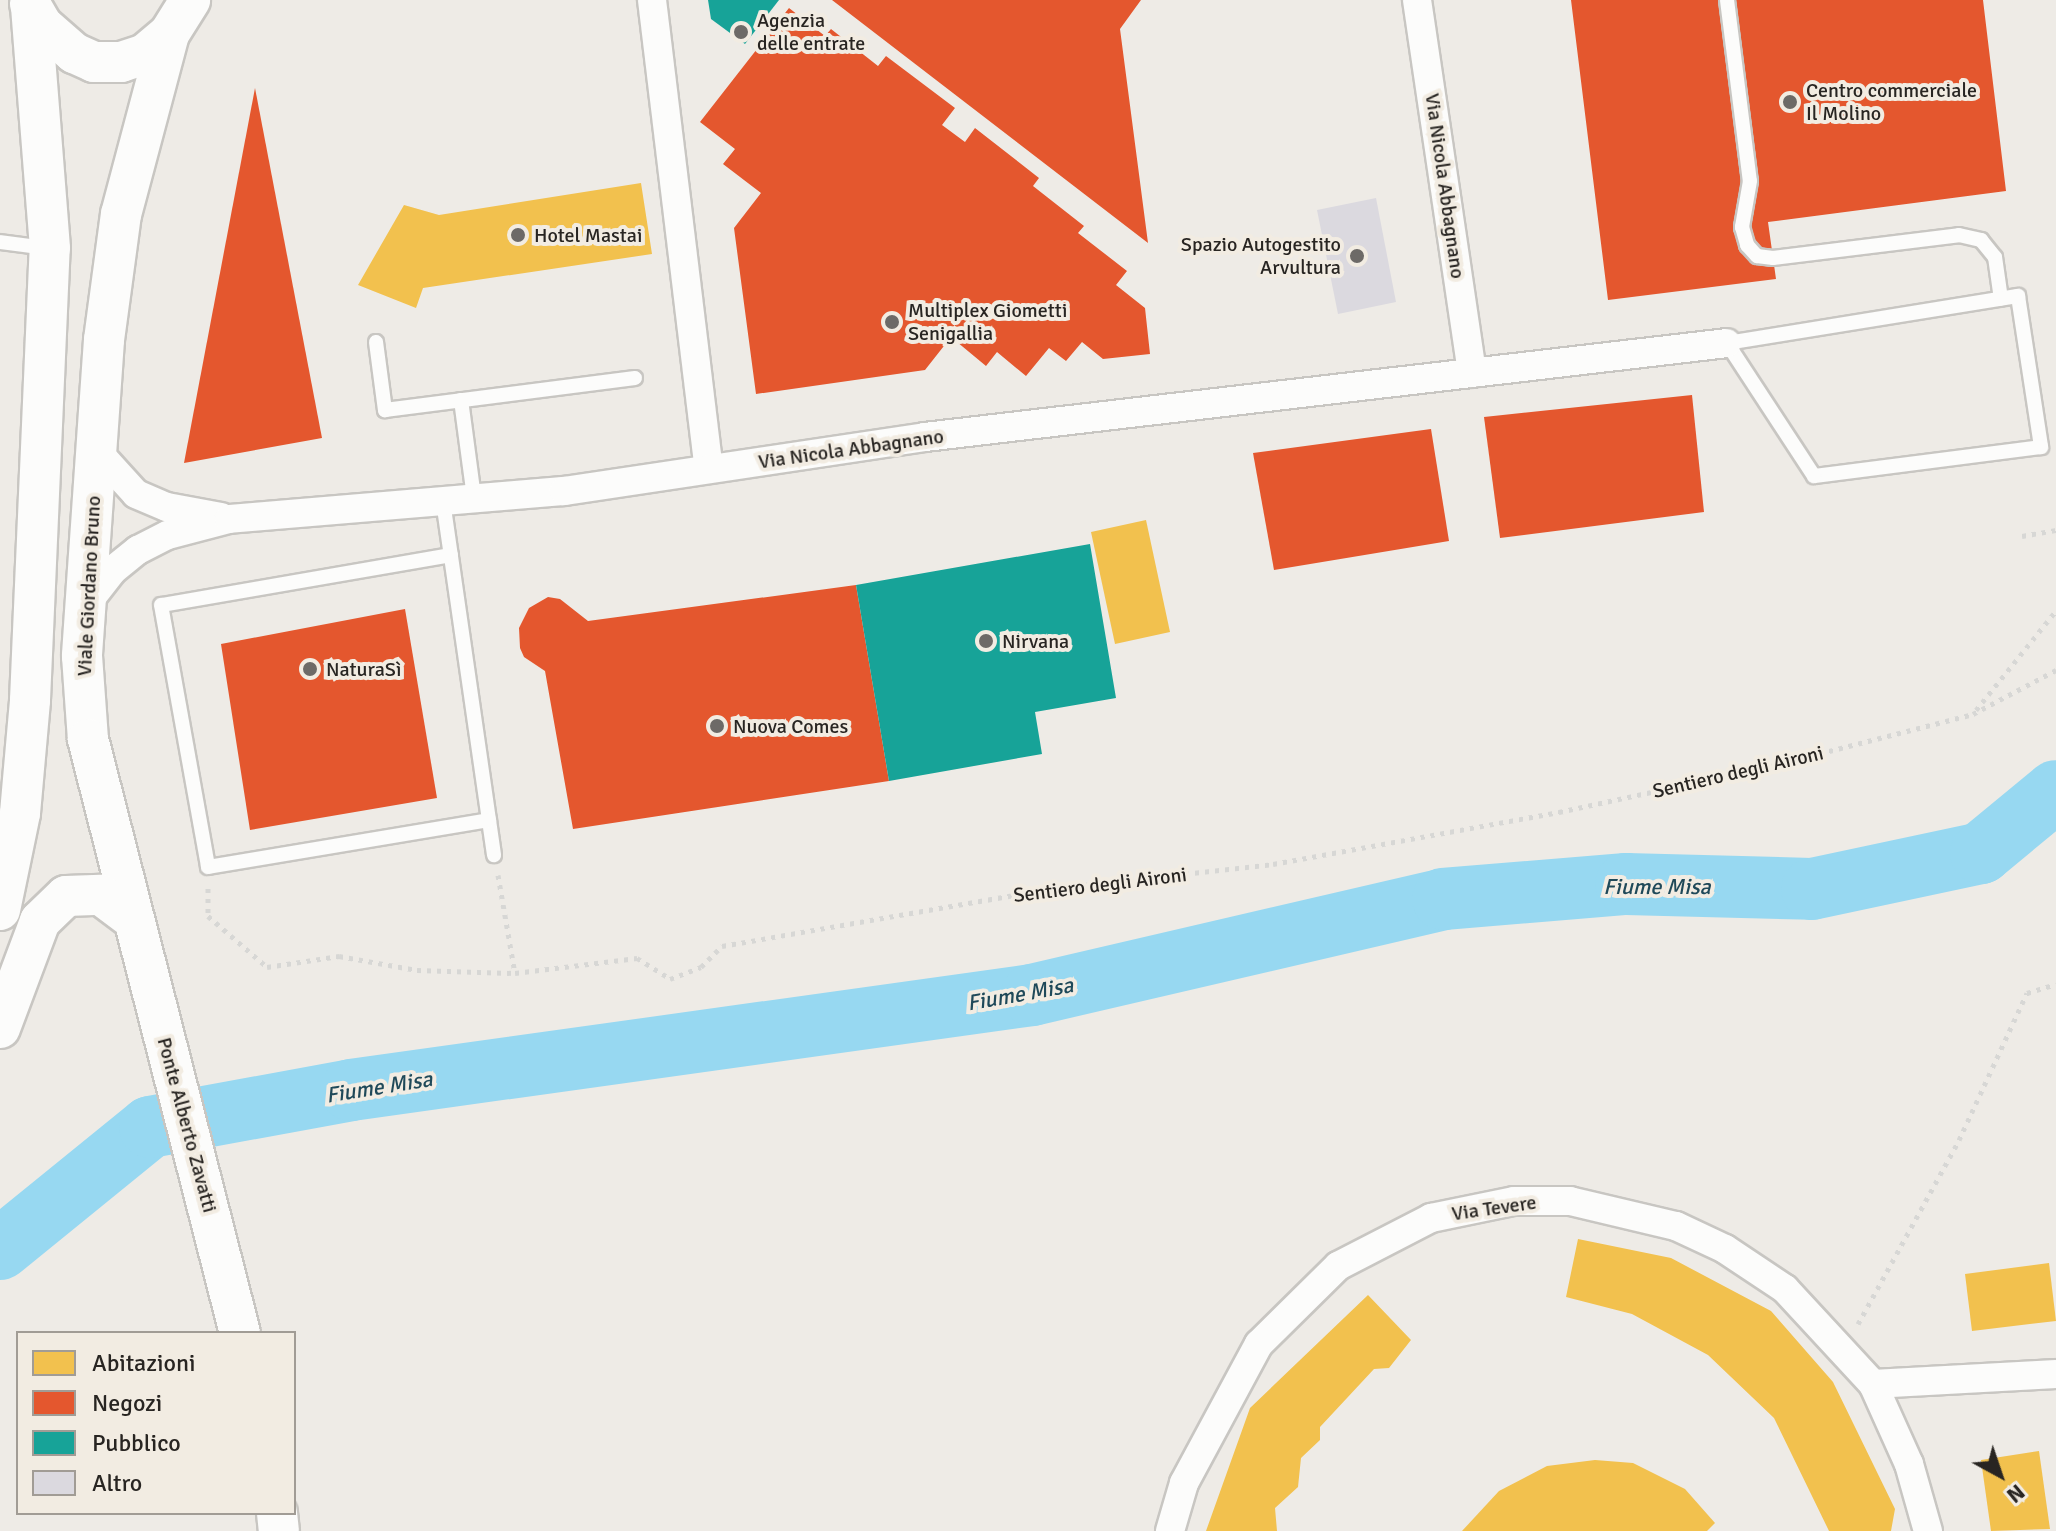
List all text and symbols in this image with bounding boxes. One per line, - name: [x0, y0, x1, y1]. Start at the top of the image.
- place label: Agenzia delle entrate: [757, 8, 865, 55]
- marker: Agenzia delle entrate: [732, 23, 750, 41]
- place label: Centro commerciale Il Molino: [1806, 78, 1977, 125]
- street label: Via Nicola Abbagnano: [1420, 92, 1470, 280]
- marker: Centro commerciale Il Molino: [1781, 93, 1799, 111]
- place label: Hotel Mastai: [534, 223, 642, 247]
- marker: Hotel Mastai: [509, 226, 527, 244]
- place label: Spazio Autogestito Arvultura: [1181, 232, 1341, 279]
- marker: Spazio Autogestito Arvultura: [1348, 247, 1366, 265]
- place label: Multiplex Giometti Senigallia: [908, 298, 1067, 345]
- marker: Multiplex Giometti Senigallia: [883, 313, 901, 331]
- street label: Via Nicola Abbagnano: [757, 424, 945, 474]
- street label: Viale Giordano Bruno: [72, 495, 106, 677]
- place label: Nirvana: [1002, 629, 1069, 653]
- marker: Nirvana: [977, 632, 995, 650]
- place label: NaturaSì: [326, 657, 401, 681]
- marker: NaturaSì: [301, 660, 319, 678]
- place label: Nuova Comes: [733, 714, 848, 738]
- marker: Nuova Comes: [708, 717, 726, 735]
- street label: Sentiero degli Aironi: [1650, 741, 1826, 803]
- street label: Sentiero degli Aironi: [1012, 862, 1188, 908]
- water label: Fiume Misa: [1603, 874, 1711, 900]
- water label: Fiume Misa: [965, 972, 1075, 1016]
- street label: Ponte Alberto Zavatti: [152, 1035, 222, 1215]
- water label: Fiume Misa: [324, 1066, 434, 1108]
- street label: Via Tevere: [1450, 1190, 1538, 1226]
- legend: [16, 1331, 296, 1515]
- text: Abitazioni: [92, 1348, 196, 1378]
- text: Negozi: [92, 1388, 162, 1418]
- text: Pubblico: [92, 1428, 181, 1458]
- north arrow: [1960, 1435, 2040, 1515]
- text: Altro: [92, 1468, 142, 1498]
- text: N: [2001, 1479, 2030, 1509]

